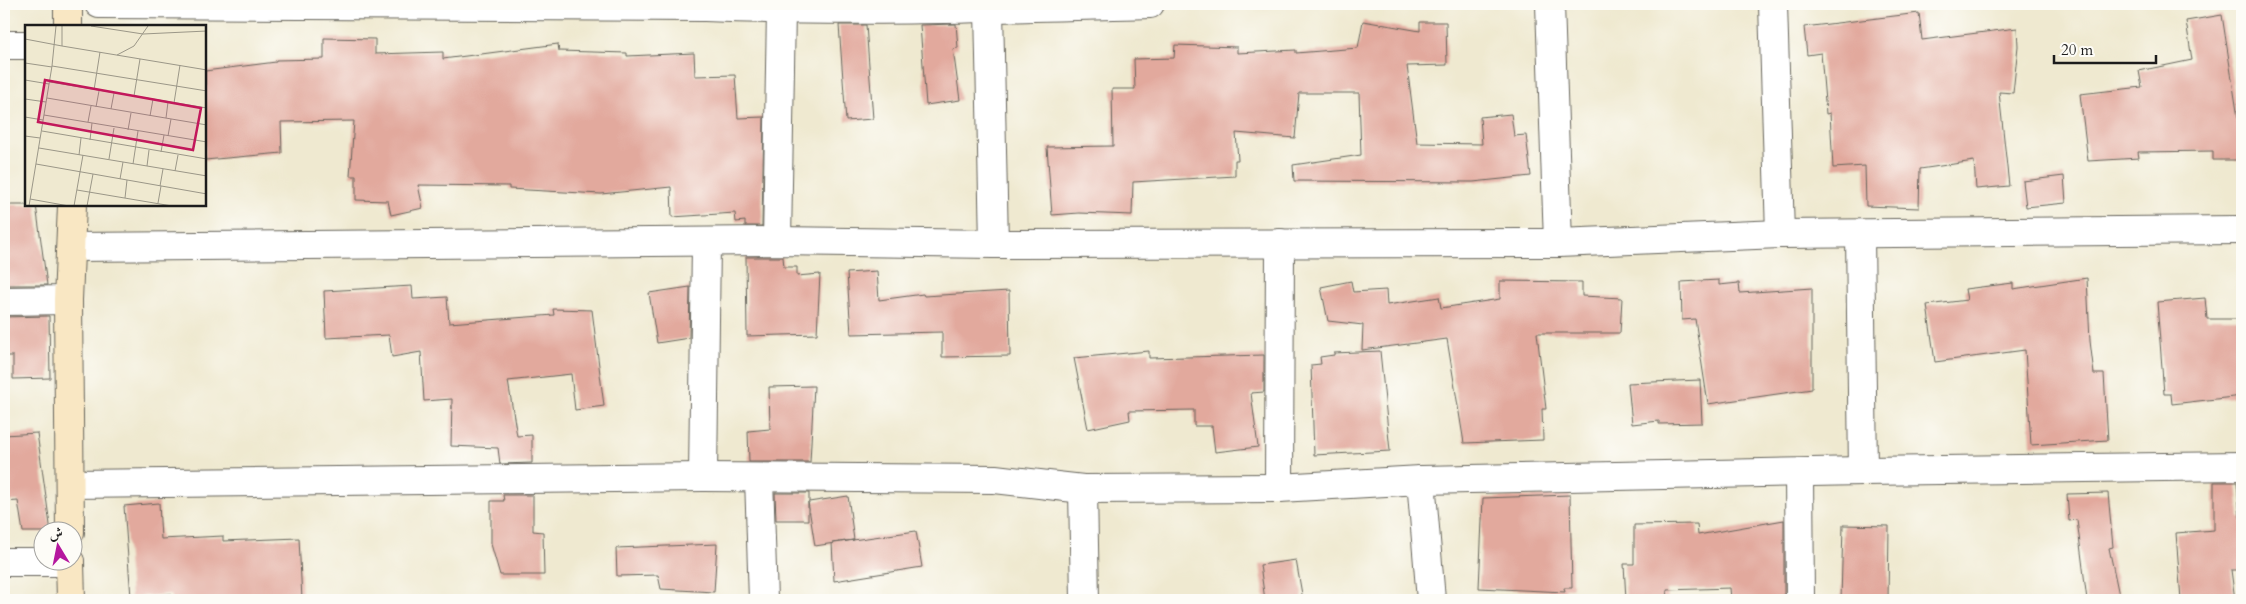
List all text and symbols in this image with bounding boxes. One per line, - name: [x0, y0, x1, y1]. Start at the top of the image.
- inset map: [25, 25, 206, 206]
- scale bar: [2054, 32, 2156, 64]
- text: 20 m: [2061, 40, 2093, 60]
- north arrow: [32, 522, 82, 572]
- text: ش: [47, 523, 64, 544]

